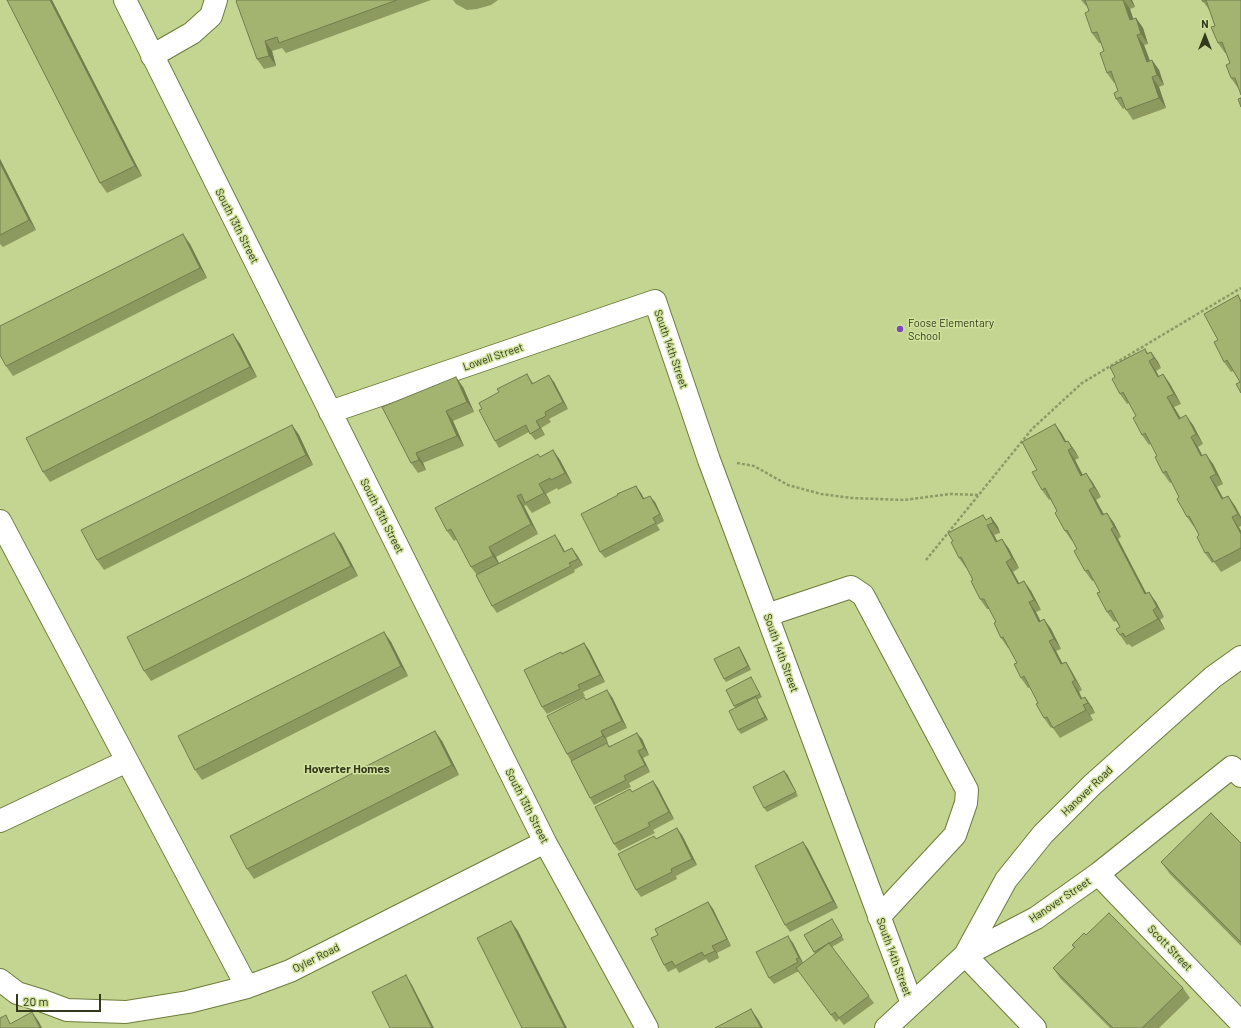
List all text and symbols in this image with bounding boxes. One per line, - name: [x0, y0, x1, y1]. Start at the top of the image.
- north arrow: [1185, 16, 1225, 56]
- text: N: [1201, 17, 1209, 30]
- street label: South 13th Street: [212, 186, 262, 266]
- street label: South 14th Street: [651, 308, 691, 390]
- place label: Foose Elementary School: [908, 316, 994, 342]
- marker: Foose Elementary School: [895, 324, 905, 334]
- street label: Lowell Street: [461, 341, 525, 373]
- street label: South 13th Street: [357, 476, 407, 556]
- street label: South 14th Street: [761, 612, 801, 694]
- district label: Hoverter Homes: [304, 762, 390, 776]
- street label: Hanover Road: [1059, 763, 1115, 819]
- street label: South 13th Street: [502, 766, 552, 846]
- street label: Hanover Street: [1027, 875, 1093, 925]
- street label: South 14th Street: [874, 916, 914, 998]
- street label: Scott Street: [1145, 922, 1195, 974]
- street label: Oyler Road: [290, 941, 342, 975]
- scale bar: [18, 986, 103, 1012]
- text: 20 m: [23, 994, 49, 1008]

